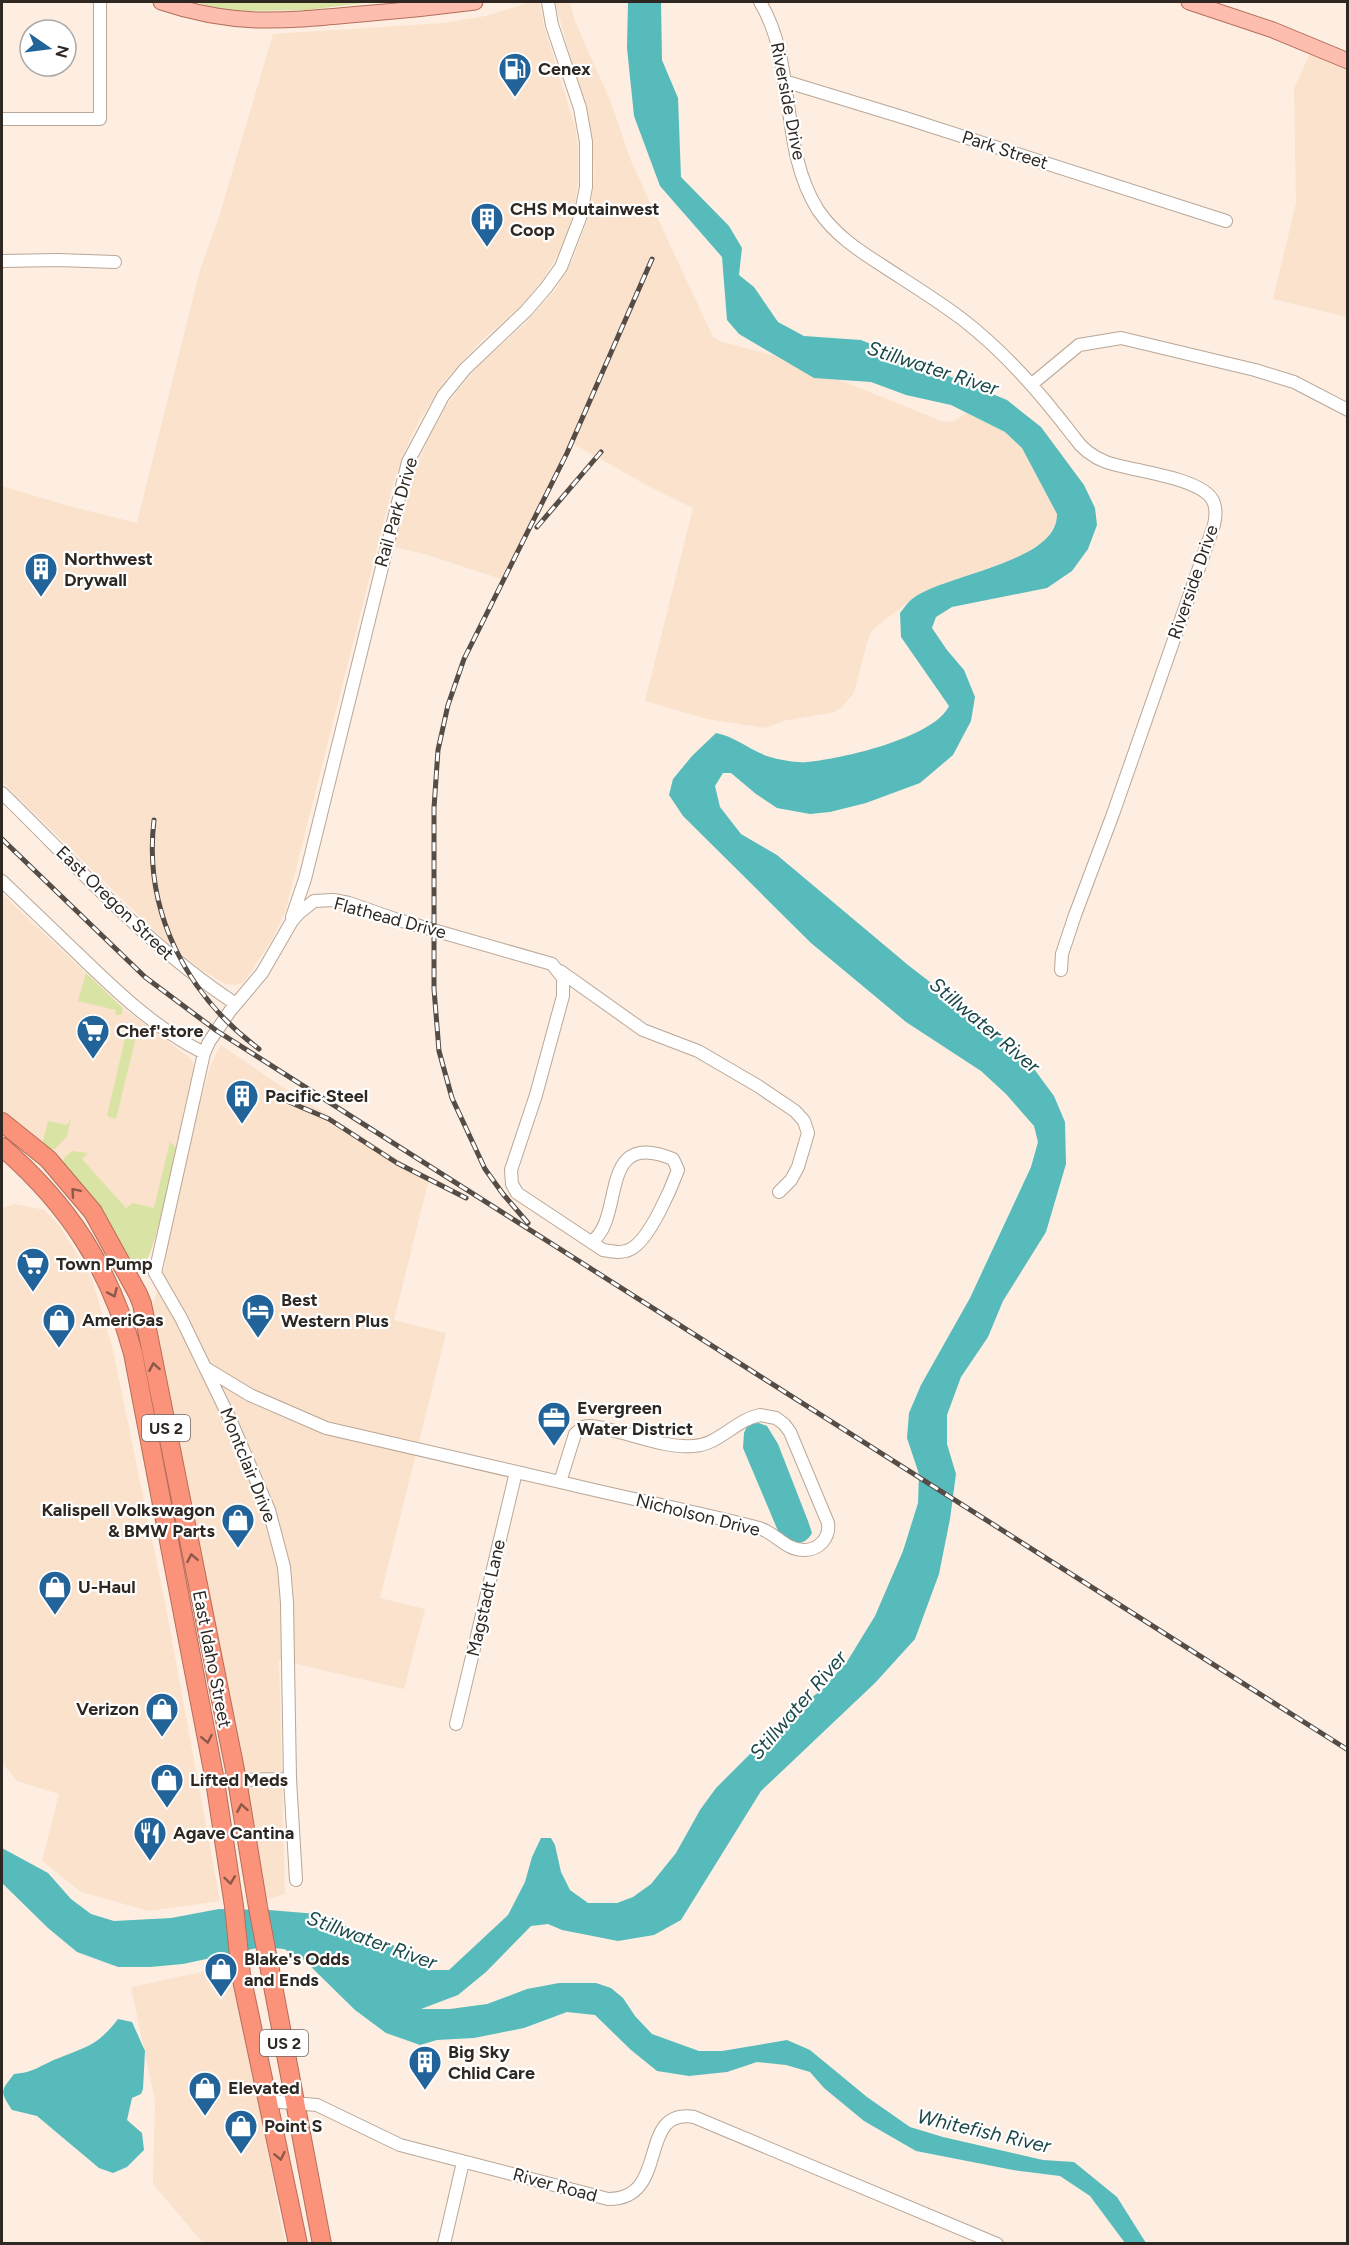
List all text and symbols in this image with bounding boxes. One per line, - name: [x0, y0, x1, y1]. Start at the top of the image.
- north arrow: [18, 18, 78, 78]
- street label: Riverside Drive: [766, 40, 810, 162]
- text: N: [51, 43, 73, 60]
- fuel station icon: Cenex: [497, 51, 533, 98]
- place label: Cenex: [538, 58, 591, 80]
- street label: Park Street: [959, 126, 1051, 174]
- place label: CHS Moutainwest Coop: [510, 198, 660, 241]
- building icon: CHS Moutainwest Coop: [469, 201, 505, 248]
- water label: Stillwater River: [864, 336, 1003, 401]
- street label: Rail Park Drive: [370, 454, 422, 570]
- street label: Riverside Drive: [1163, 522, 1223, 642]
- place label: Northwest Drywall: [64, 548, 153, 591]
- building icon: Northwest Drywall: [23, 551, 59, 598]
- street label: East Oregon Street: [52, 841, 179, 965]
- street label: Flathead Drive: [331, 892, 449, 944]
- water label: Stillwater River: [925, 972, 1046, 1079]
- supermarket icon: Chef'store: [75, 1013, 111, 1060]
- place label: Chef'store: [116, 1020, 204, 1042]
- building icon: Pacific Steel: [224, 1078, 260, 1125]
- place label: Pacific Steel: [265, 1085, 368, 1107]
- one-way arrow: [71, 1188, 82, 1199]
- supermarket icon: Town Pump: [15, 1246, 51, 1293]
- place label: Town Pump: [56, 1253, 153, 1275]
- one-way arrow: [105, 1286, 117, 1297]
- place label: Best Western Plus: [281, 1289, 389, 1332]
- hotel icon: Best Western Plus: [240, 1292, 276, 1339]
- shop icon: AmeriGas: [41, 1302, 77, 1349]
- place label: AmeriGas: [82, 1309, 164, 1331]
- one-way arrow: [148, 1362, 161, 1372]
- place label: Evergreen Water District: [577, 1397, 693, 1440]
- office icon: Evergreen Water District: [536, 1400, 572, 1447]
- street label: Montclair Drive: [215, 1404, 281, 1526]
- road number: US 2: [142, 1415, 190, 1441]
- street label: Nicholson Drive: [634, 1489, 763, 1541]
- place label: Kalispell Volkswagon & BMW Parts: [41, 1499, 216, 1542]
- shop icon: Kalispell Volkswagon & BMW Parts: [220, 1502, 256, 1549]
- street label: Magstadt Lane: [462, 1537, 510, 1659]
- one-way arrow: [186, 1553, 199, 1563]
- shop icon: U-Haul: [37, 1569, 73, 1616]
- place label: U-Haul: [78, 1576, 136, 1598]
- street label: East Idaho Street: [188, 1588, 236, 1730]
- water label: Stillwater River: [744, 1645, 853, 1764]
- shop icon: Verizon: [144, 1691, 180, 1738]
- place label: Verizon: [76, 1698, 139, 1720]
- one-way arrow: [200, 1733, 213, 1743]
- shop icon: Lifted Meds: [149, 1762, 185, 1809]
- place label: Lifted Meds: [190, 1769, 289, 1791]
- one-way arrow: [236, 1803, 248, 1813]
- restaurant icon: Agave Cantina: [132, 1815, 168, 1862]
- place label: Agave Cantina: [173, 1822, 294, 1844]
- one-way arrow: [223, 1876, 235, 1885]
- water label: Stillwater River: [304, 1905, 441, 1975]
- place label: Blake's Odds and Ends: [244, 1948, 350, 1991]
- shop icon: Blake's Odds and Ends: [203, 1951, 239, 1998]
- road number: US 2: [260, 2030, 308, 2056]
- place label: Big Sky Chlid Care: [448, 2041, 535, 2084]
- building icon: Big Sky Chlid Care: [407, 2044, 443, 2091]
- shop icon: Elevated: [187, 2070, 223, 2117]
- place label: Elevated: [228, 2077, 300, 2099]
- water label: Whitefish River: [915, 2104, 1054, 2158]
- shop icon: Point S: [223, 2108, 259, 2155]
- place label: Point S: [264, 2115, 323, 2137]
- one-way arrow: [273, 2150, 286, 2160]
- street label: River Road: [510, 2163, 600, 2207]

